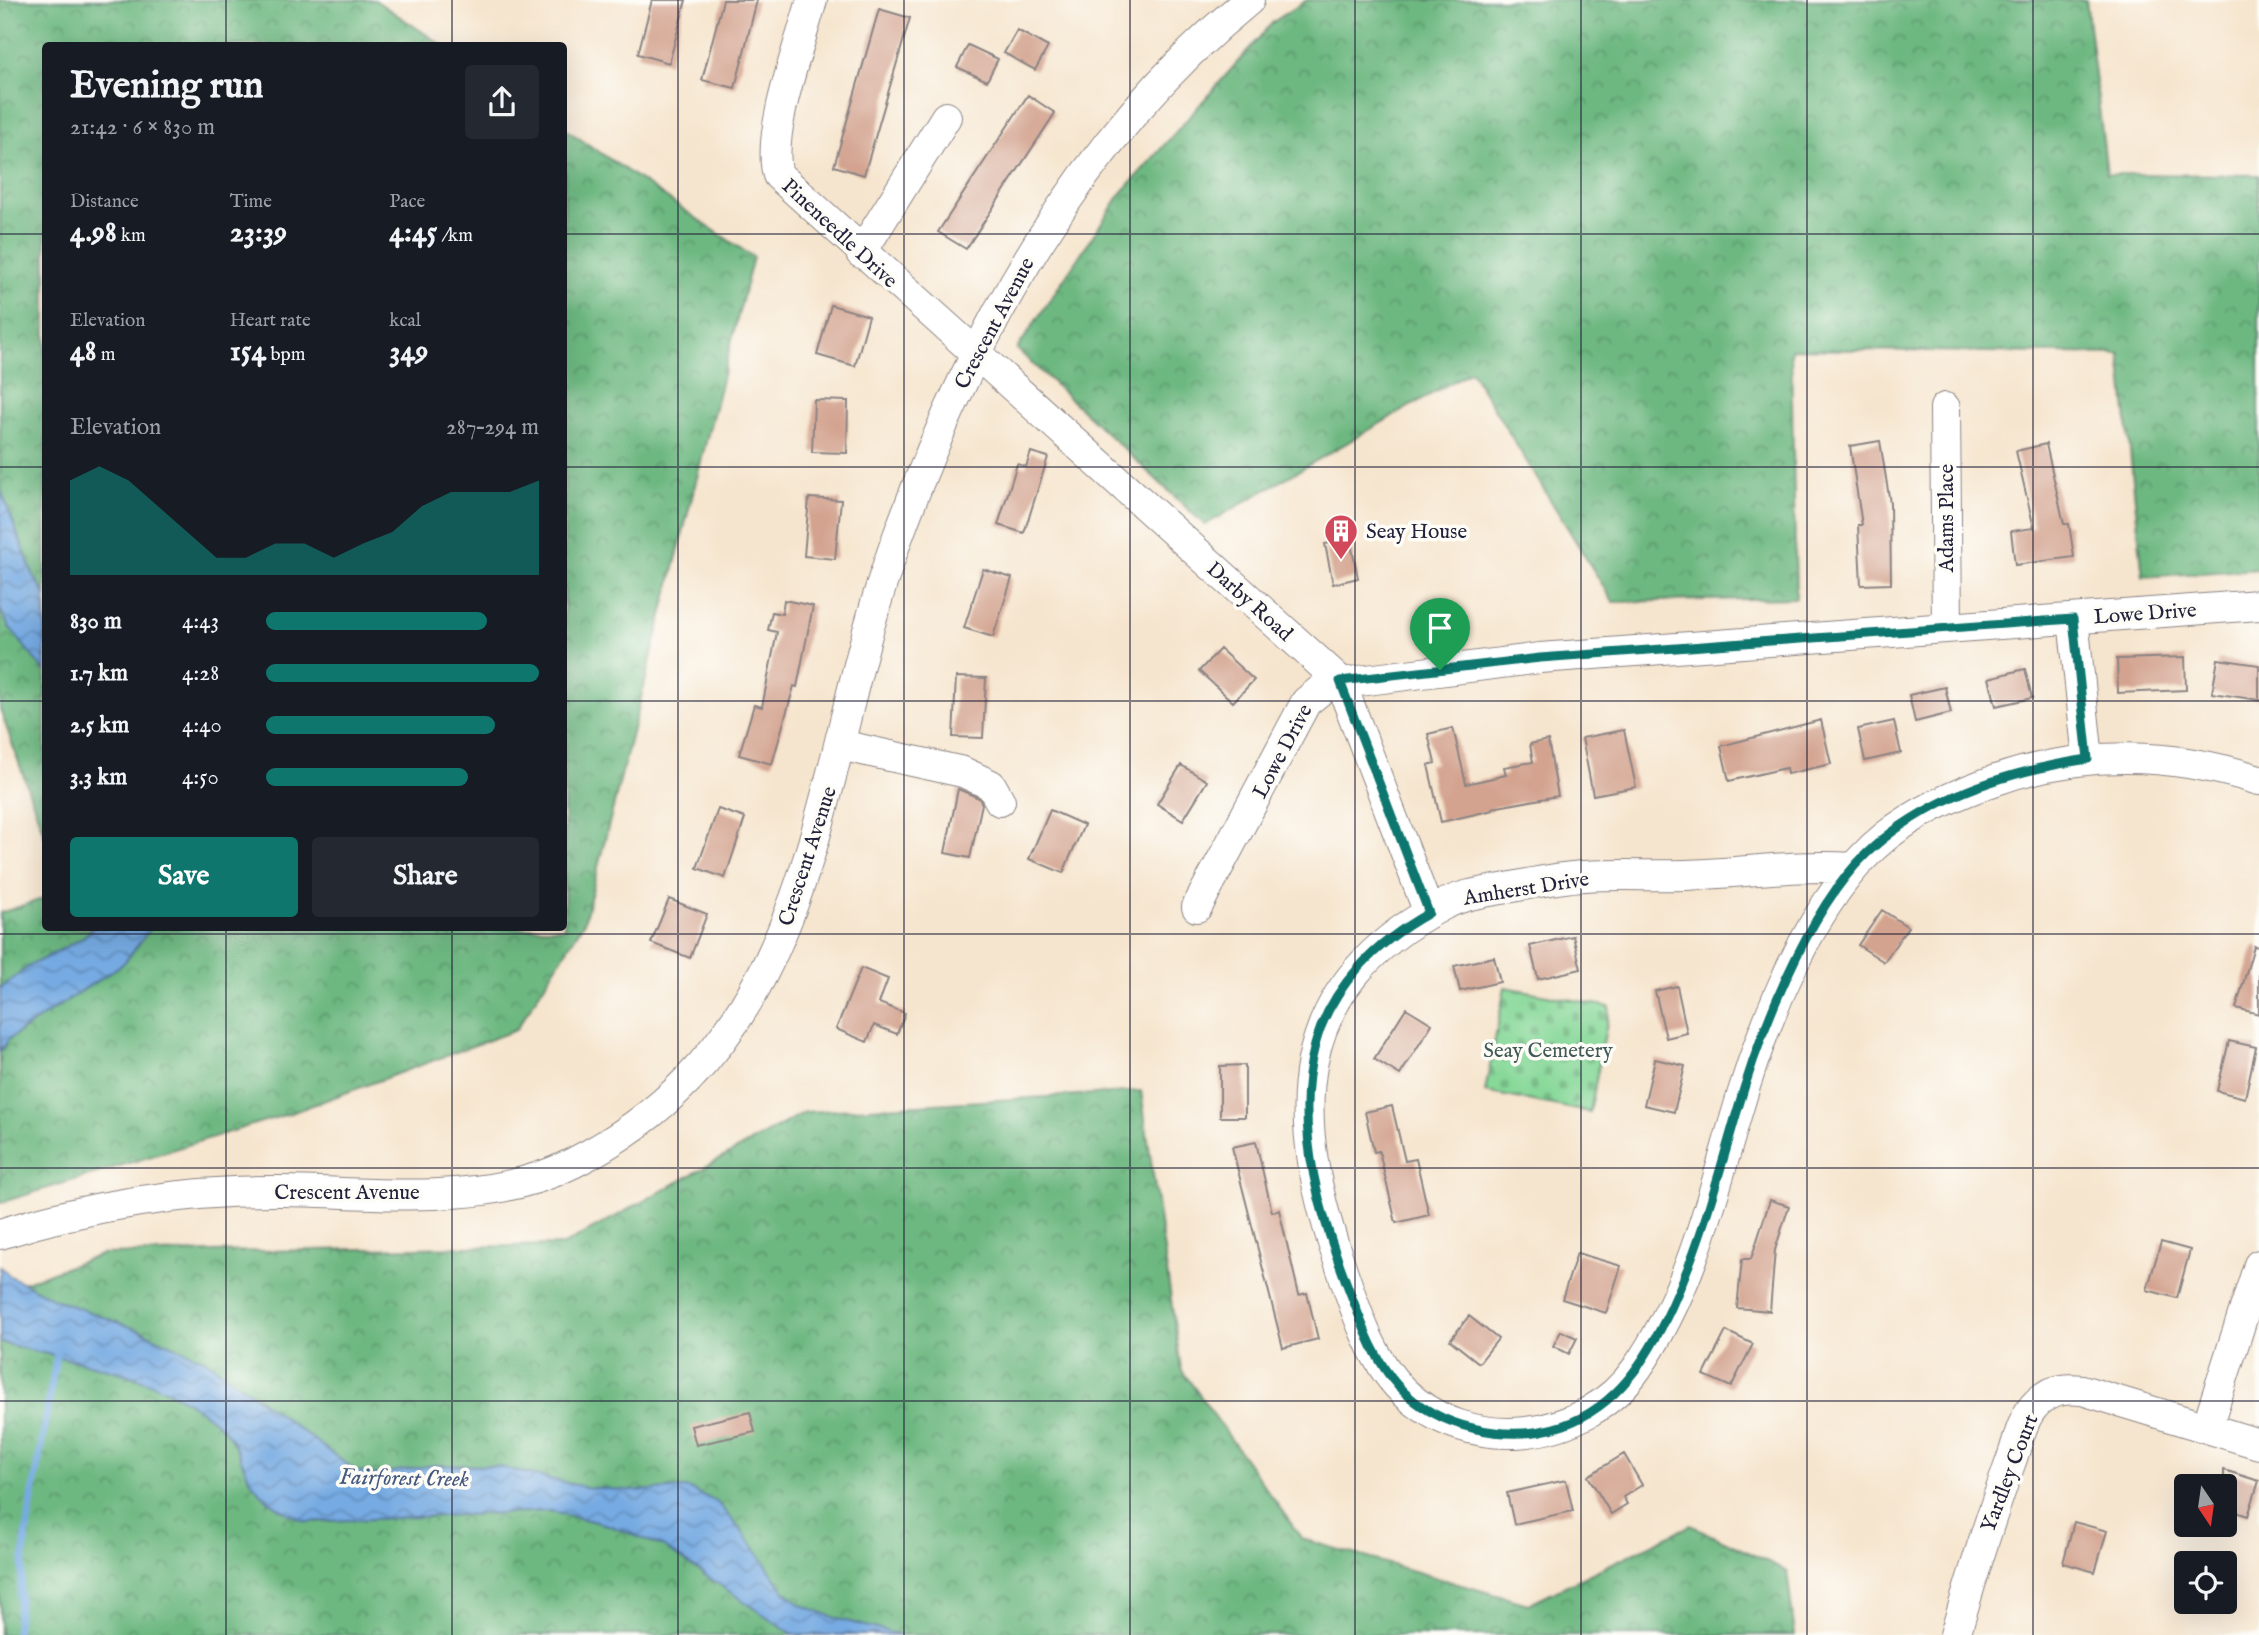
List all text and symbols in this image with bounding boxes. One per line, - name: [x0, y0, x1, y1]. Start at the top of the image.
- text: Evening run: [70, 63, 264, 111]
- button: share: [465, 65, 539, 139]
- text: 21:42 · 6 × 830 m: [70, 113, 215, 142]
- street label: Pineneedle Drive: [775, 173, 903, 295]
- text: Distance: [70, 190, 139, 214]
- text: Time: [230, 190, 272, 214]
- text: Pace: [389, 190, 425, 214]
- text: 4.98: [70, 214, 117, 252]
- text: 23:39: [230, 214, 287, 252]
- text: 4:45: [389, 214, 437, 252]
- text: km: [117, 224, 146, 248]
- text: /km: [437, 224, 473, 248]
- street label: Crescent Avenue: [949, 253, 1042, 394]
- text: Elevation: [70, 309, 145, 333]
- text: Heart rate: [230, 309, 311, 333]
- text: kcal: [389, 309, 421, 333]
- text: 48: [70, 333, 96, 371]
- text: 154: [230, 333, 266, 371]
- text: 349: [389, 333, 428, 371]
- text: m: [96, 343, 115, 367]
- text: bpm: [266, 343, 306, 367]
- text: Elevation: [70, 413, 161, 442]
- text: 287–294 m: [446, 413, 539, 442]
- street label: Adams Place: [1934, 464, 1961, 573]
- building icon: Seay House: [1322, 512, 1360, 561]
- place label: Seay House: [1366, 519, 1467, 546]
- street label: Darby Road: [1200, 556, 1298, 648]
- street label: Lowe Drive: [2093, 597, 2198, 632]
- pin: [1410, 598, 1470, 670]
- text: 830 m: [70, 607, 122, 636]
- text: 4:43: [182, 607, 219, 636]
- icon: arrive: [1421, 609, 1459, 647]
- text: 1.7 km: [70, 659, 128, 688]
- text: 4:28: [182, 659, 219, 688]
- street label: Lowe Drive: [1247, 700, 1320, 804]
- text: 2.5 km: [70, 711, 129, 740]
- text: 4:40: [182, 711, 222, 740]
- text: 3.3 km: [70, 763, 127, 792]
- text: 4:50: [182, 763, 219, 792]
- street label: Crescent Avenue: [773, 783, 844, 930]
- button: Save: [70, 837, 298, 917]
- button: Share: [312, 837, 539, 917]
- street label: Amherst Drive: [1460, 866, 1591, 913]
- park label: Seay Cemetery: [1483, 1038, 1613, 1065]
- street label: Crescent Avenue: [274, 1180, 420, 1207]
- street label: Yardley Court: [1976, 1411, 2045, 1536]
- water label: Fairforest Creek: [339, 1463, 469, 1494]
- north arrow: [2174, 1474, 2236, 1536]
- map controls: [2174, 1474, 2237, 1614]
- button: locate: [2174, 1551, 2237, 1614]

